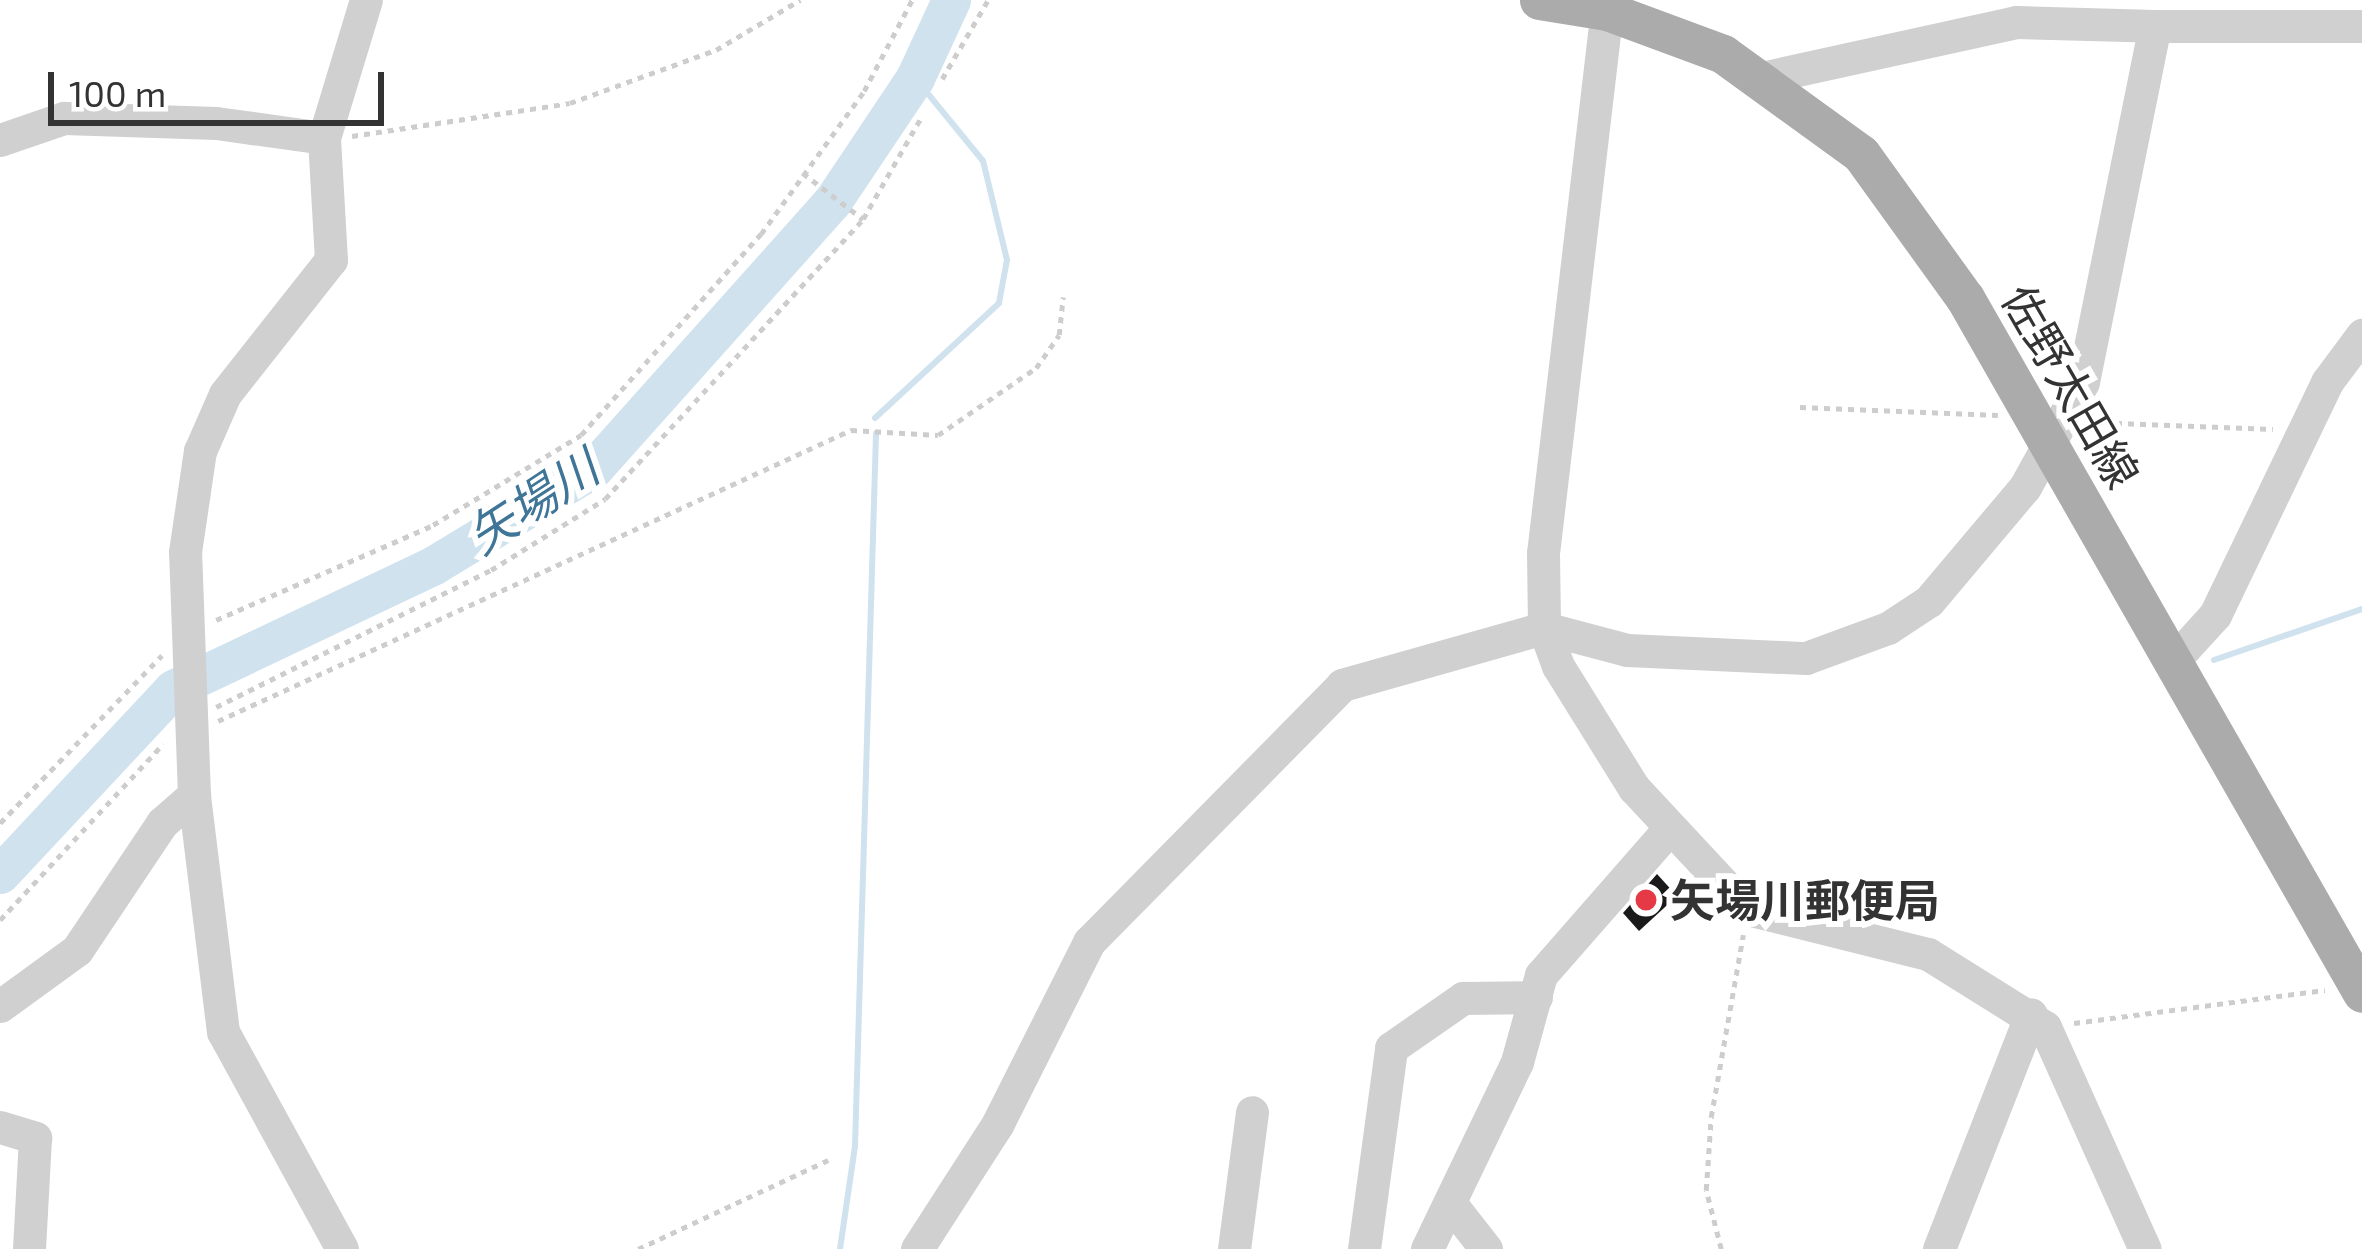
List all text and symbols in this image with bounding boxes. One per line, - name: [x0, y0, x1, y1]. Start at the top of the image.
- scale bar: [54, 48, 390, 122]
- text: 100 m: [69, 71, 166, 114]
- street label: 佐野太田線: [1991, 275, 2151, 497]
- water label: 矢場川: [456, 438, 608, 564]
- place label: 矢場川郵便局: [1670, 873, 1940, 927]
- marker: 矢場川郵便局: [1633, 887, 1659, 913]

